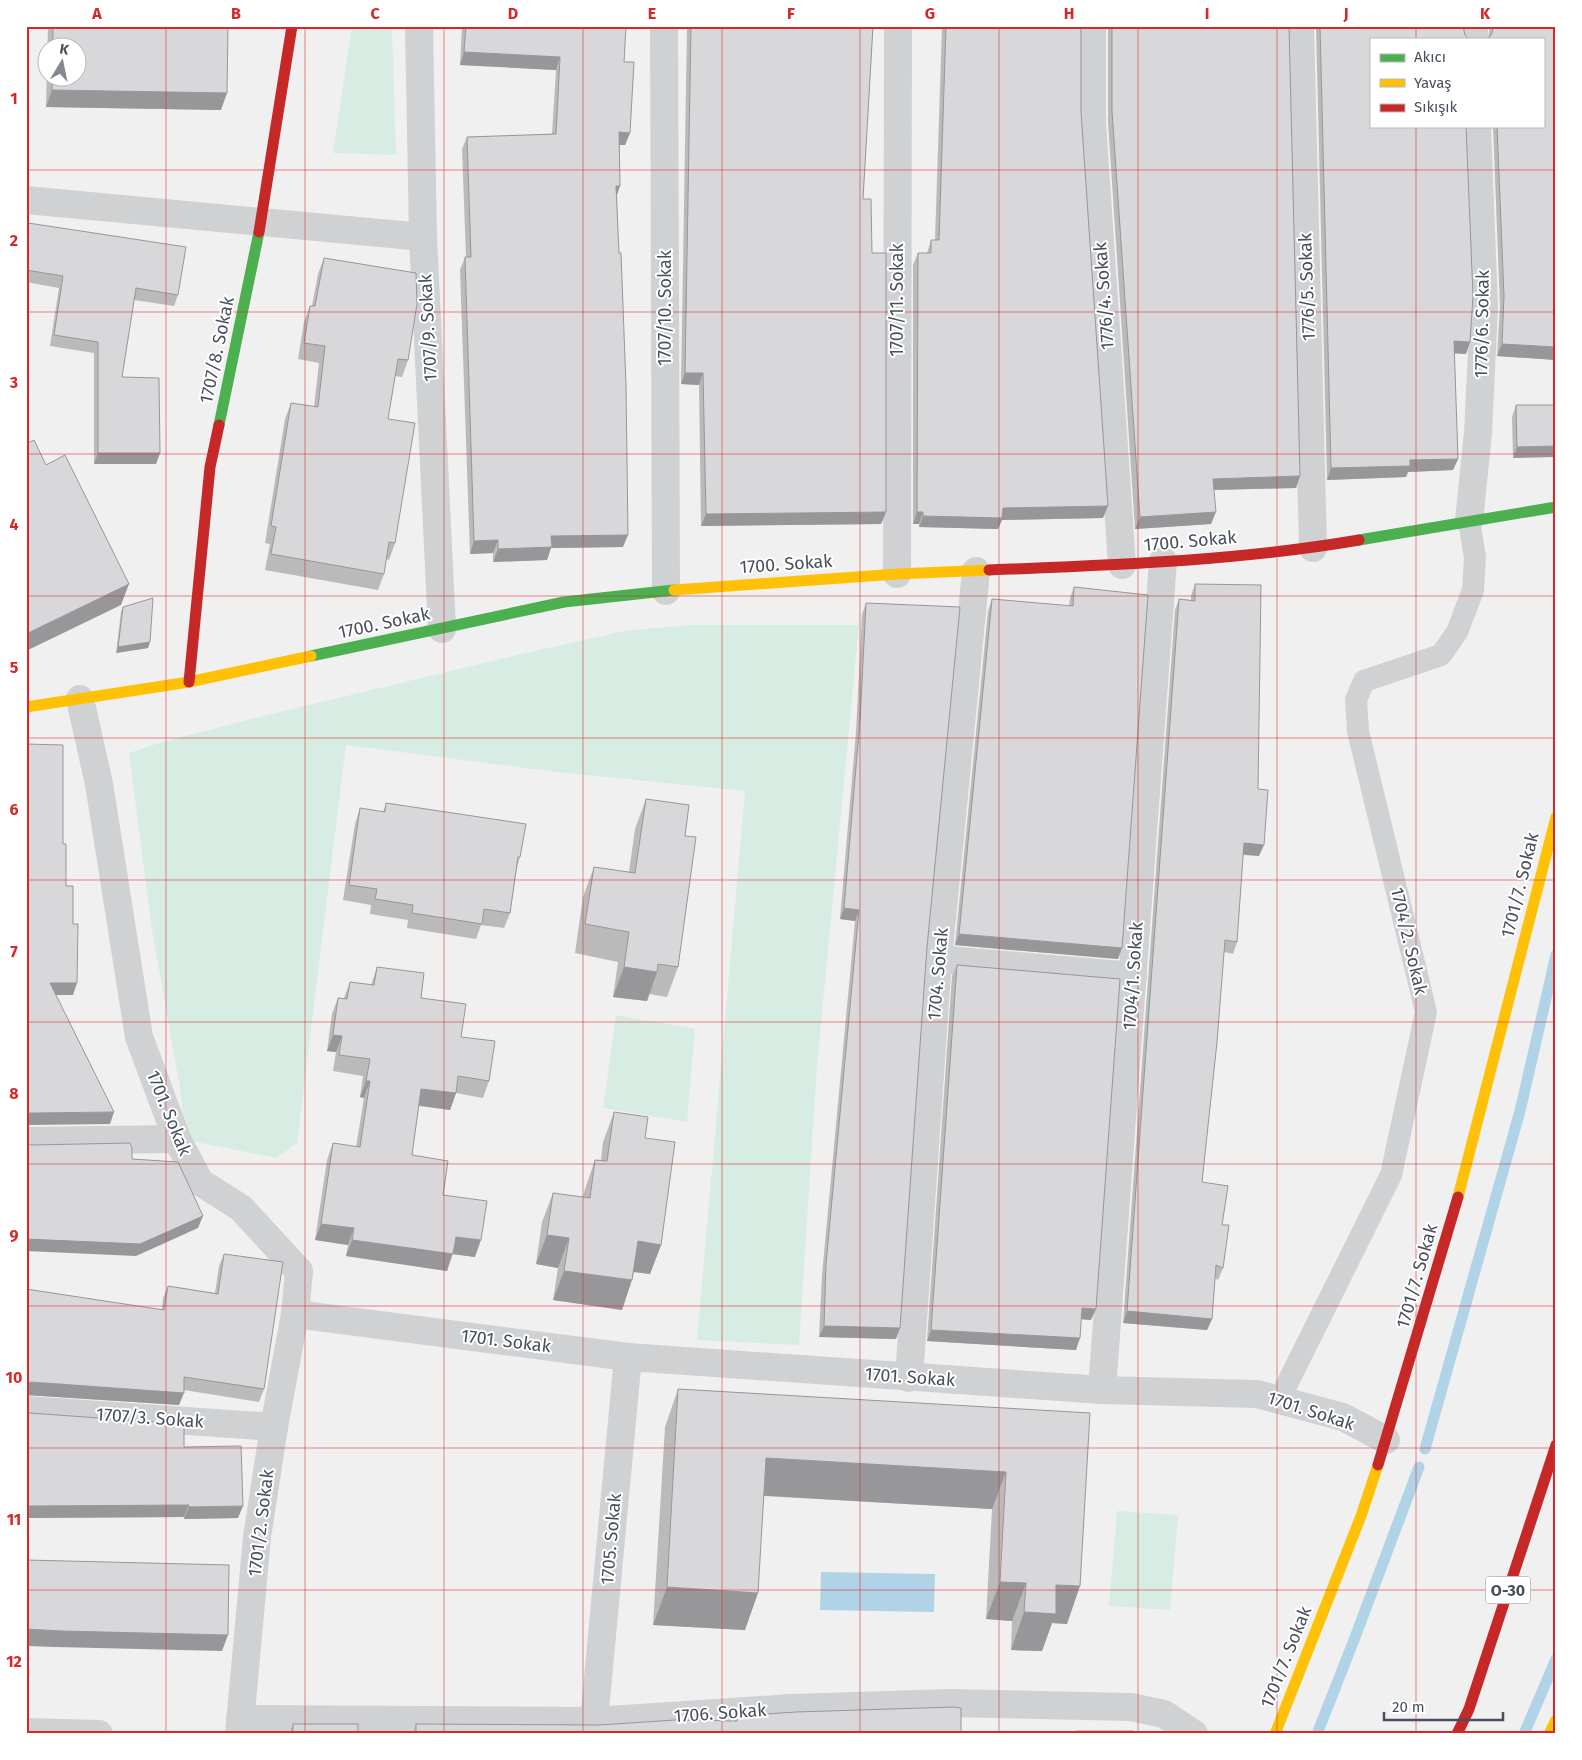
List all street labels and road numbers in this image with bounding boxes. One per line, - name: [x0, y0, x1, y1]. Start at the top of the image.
- street label: 1776/5. Sokak: [1294, 232, 1320, 341]
- street label: 1776/4. Sokak: [1089, 241, 1119, 351]
- street label: 1707/11. Sokak: [886, 242, 908, 357]
- street label: 1707/10. Sokak: [654, 249, 676, 366]
- street label: 1776/6. Sokak: [1470, 269, 1494, 378]
- street label: 1707/9. Sokak: [414, 273, 442, 382]
- street label: 1707/8. Sokak: [195, 294, 239, 405]
- street label: 1700. Sokak: [1143, 526, 1238, 556]
- street label: 1700. Sokak: [739, 550, 834, 578]
- street label: 1700. Sokak: [336, 602, 433, 643]
- street label: 1701/7. Sokak: [1496, 829, 1544, 940]
- street label: 1704/2. Sokak: [1386, 885, 1432, 998]
- street label: 1704/1. Sokak: [1118, 920, 1148, 1031]
- street label: 1704. Sokak: [923, 926, 953, 1021]
- street label: 1701. Sokak: [142, 1067, 196, 1160]
- street label: 1701/7. Sokak: [1392, 1220, 1443, 1331]
- street label: 1701. Sokak: [460, 1325, 553, 1358]
- street label: 1701. Sokak: [864, 1363, 957, 1391]
- street label: 1701. Sokak: [1265, 1387, 1358, 1436]
- street label: 1707/3. Sokak: [96, 1403, 205, 1433]
- street label: 1701/2. Sokak: [244, 1467, 279, 1578]
- street label: 1705. Sokak: [596, 1491, 626, 1586]
- road number: O-30: [1486, 1576, 1530, 1604]
- street label: 1701/7. Sokak: [1256, 1602, 1317, 1711]
- street label: 1706. Sokak: [673, 1699, 768, 1727]

